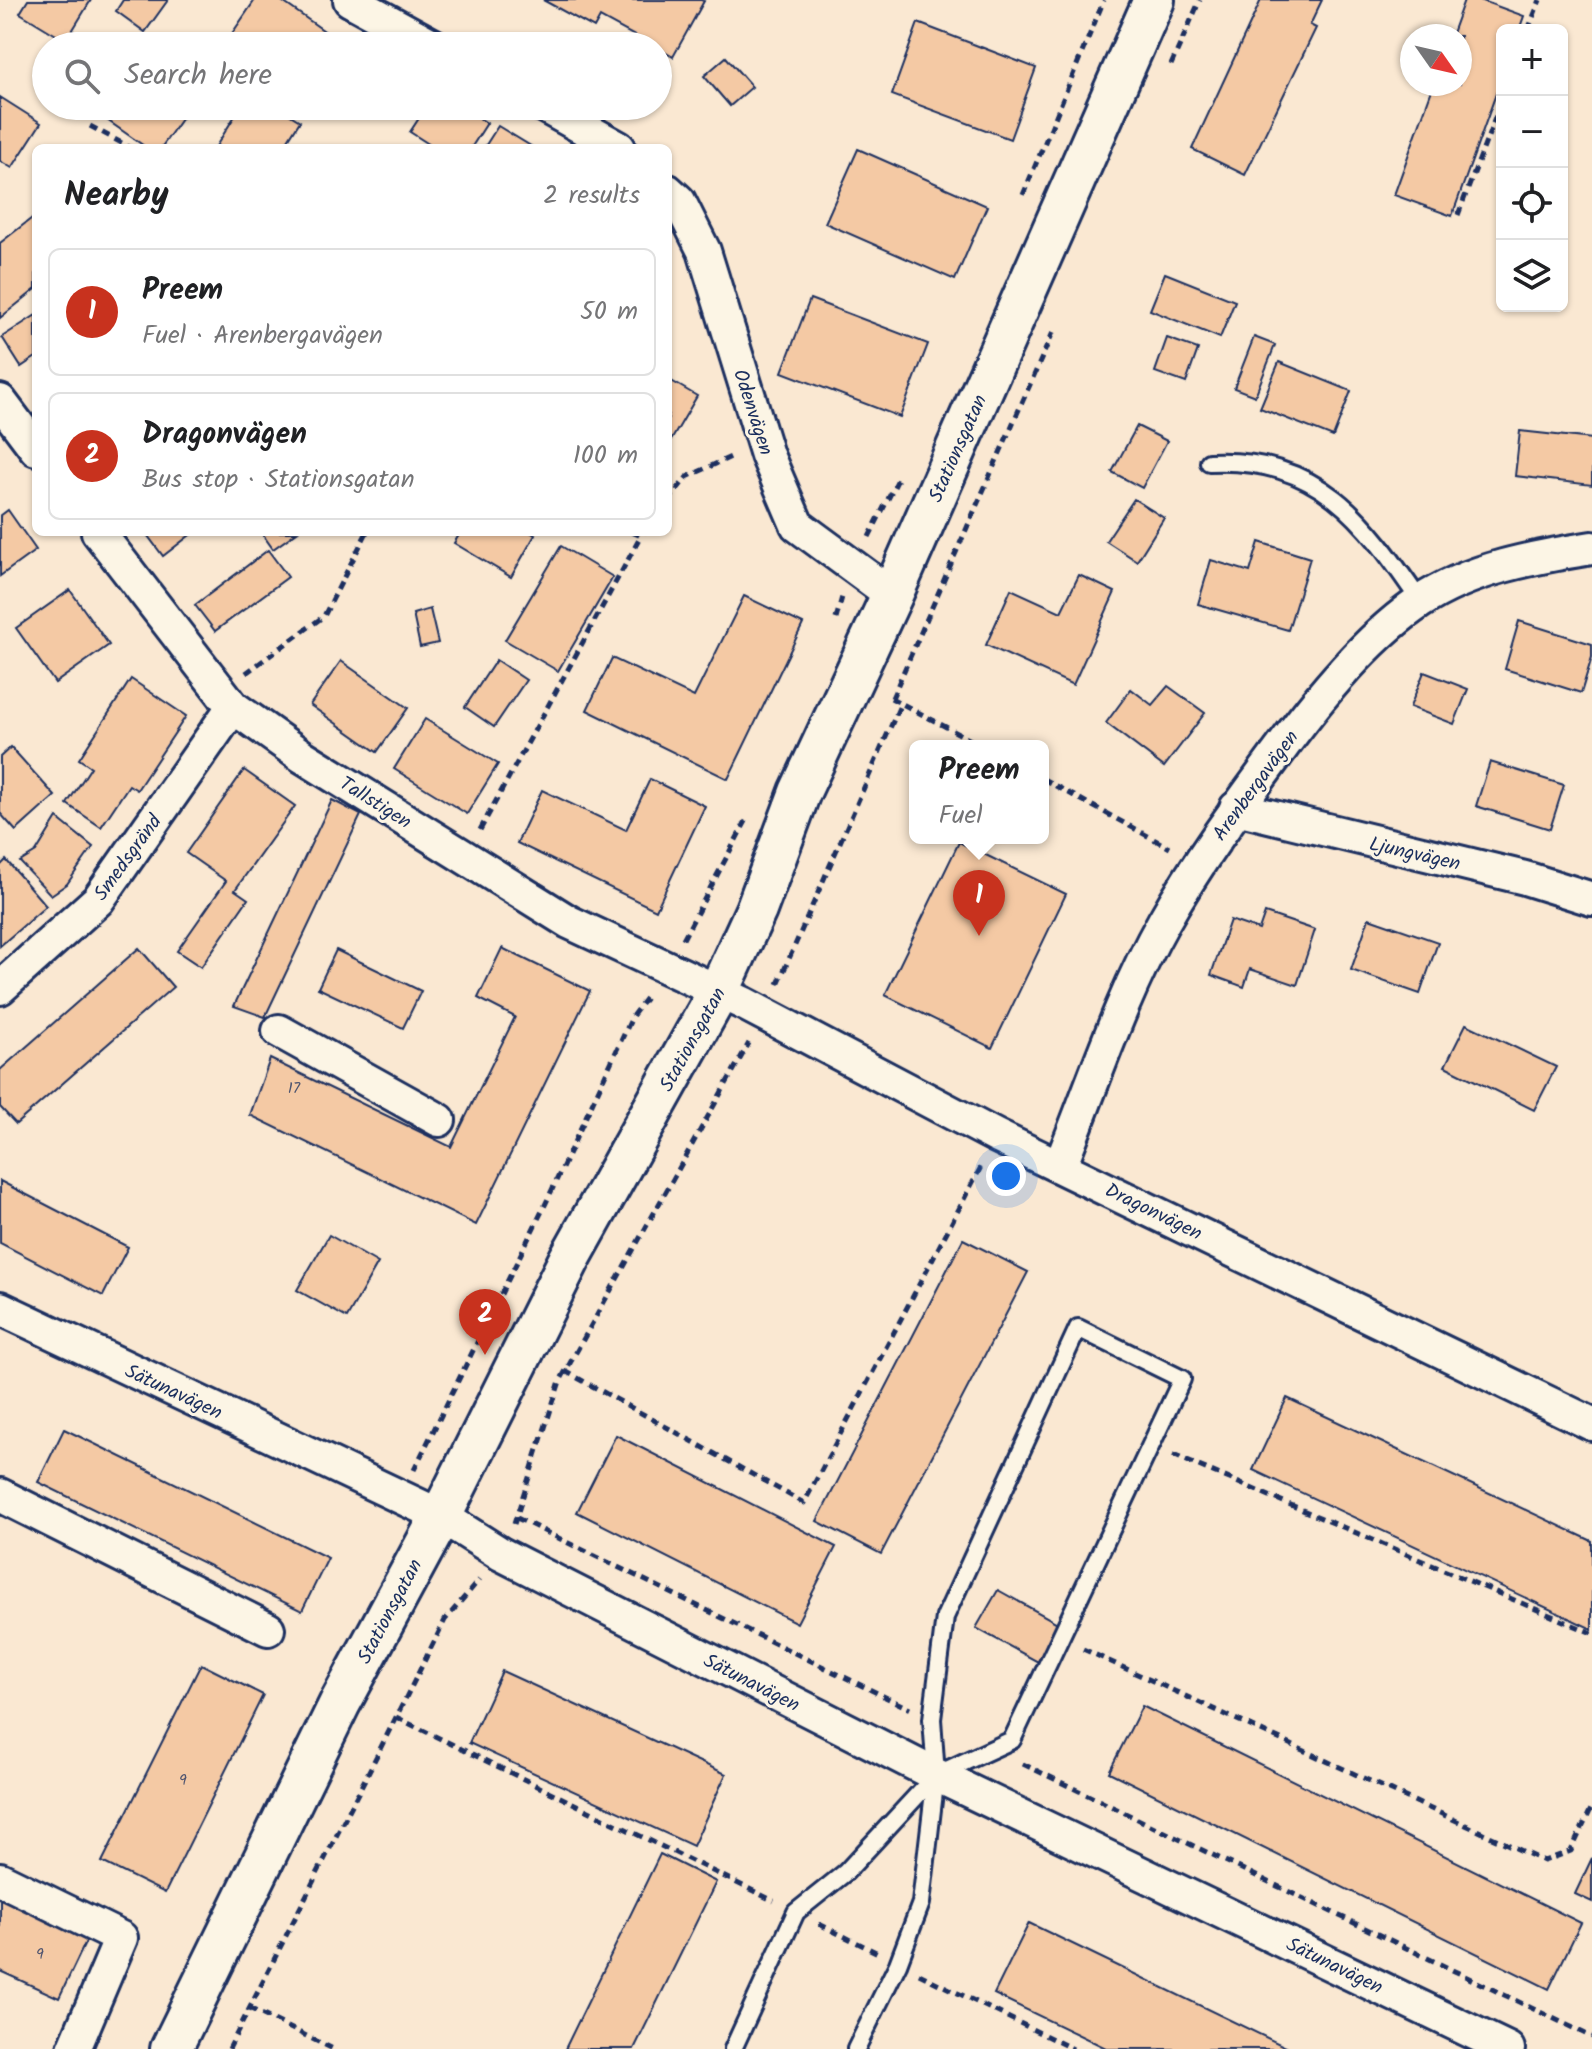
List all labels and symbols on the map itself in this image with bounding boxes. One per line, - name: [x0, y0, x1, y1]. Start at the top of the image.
- north arrow: [1400, 24, 1472, 96]
- street label: Odenvägen: [723, 365, 781, 460]
- street label: Stationsgatan: [921, 390, 997, 508]
- street label: Arenbergavägen: [1205, 724, 1308, 848]
- street label: Tallstigen: [333, 769, 417, 838]
- street label: Smedsgränd: [86, 807, 172, 908]
- street label: Ljungvägen: [1366, 829, 1463, 881]
- pin: 1: [953, 870, 1005, 936]
- street label: Stationsgatan: [652, 982, 736, 1098]
- house number: 17: [288, 1076, 301, 1101]
- your location: [986, 1156, 1026, 1196]
- street label: Dragonvägen: [1099, 1175, 1207, 1250]
- pin: 2: [459, 1289, 511, 1355]
- street label: Sätunavägen: [119, 1356, 227, 1429]
- street label: Stationsgatan: [350, 1554, 432, 1670]
- street label: Sätunavägen: [697, 1646, 805, 1722]
- house number: 9: [179, 1768, 187, 1793]
- street label: Sätunavägen: [1280, 1930, 1388, 2004]
- house number: 9: [36, 1942, 44, 1967]

